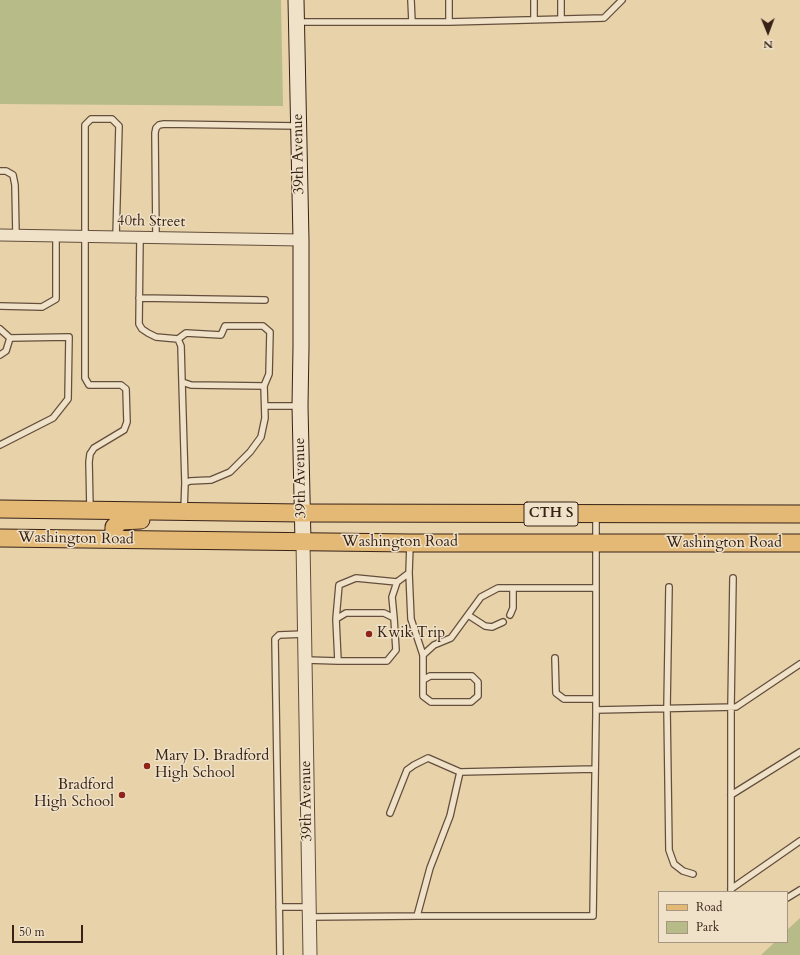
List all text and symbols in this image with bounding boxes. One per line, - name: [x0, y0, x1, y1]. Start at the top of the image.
- north arrow: [748, 12, 788, 52]
- text: N: [763, 37, 773, 52]
- street label: 39th Avenue: [289, 113, 309, 195]
- street label: 40th Street: [117, 212, 185, 232]
- street label: 39th Avenue: [291, 437, 311, 519]
- road number: CTH S: [524, 502, 578, 526]
- street label: Washington Road: [18, 529, 134, 549]
- street label: Washington Road: [342, 534, 458, 552]
- street label: Washington Road: [666, 535, 782, 553]
- place label: Kwik Trip: [377, 625, 445, 643]
- marker: Kwik Trip: [364, 629, 374, 639]
- place label: Mary D. Bradford High School: [155, 748, 269, 783]
- street label: 39th Avenue: [297, 760, 317, 842]
- marker: Mary D. Bradford High School: [142, 761, 152, 771]
- place label: Bradford High School: [34, 777, 114, 812]
- marker: Bradford High School: [117, 790, 127, 800]
- legend: [658, 891, 788, 943]
- text: Road: [696, 899, 722, 915]
- scale bar: [14, 917, 85, 943]
- text: Park: [696, 919, 719, 935]
- text: 50 m: [19, 924, 45, 940]

